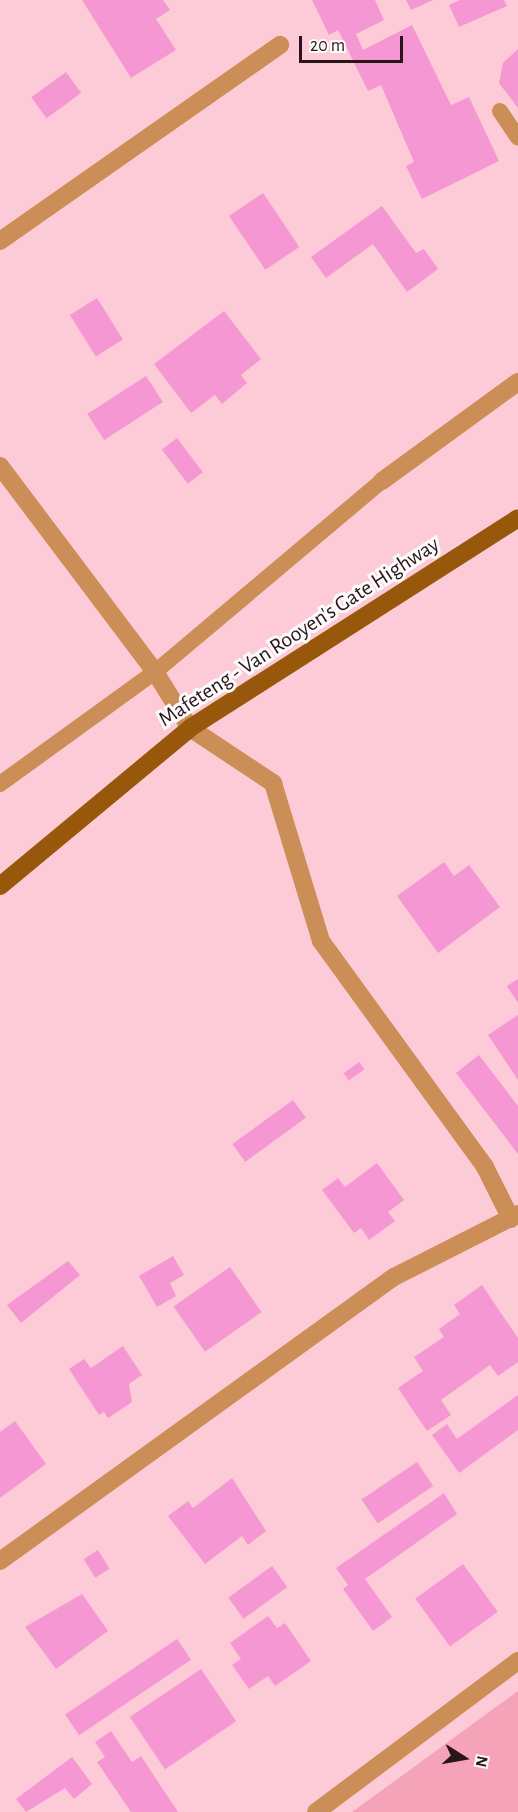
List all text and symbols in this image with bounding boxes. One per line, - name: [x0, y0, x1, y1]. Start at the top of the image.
- scale bar: [302, 24, 406, 62]
- text: 20 m: [310, 37, 345, 55]
- street label: Mafeteng - Van Rooyen's Gate Highway: [154, 531, 444, 733]
- north arrow: [434, 1728, 494, 1788]
- text: N: [473, 1754, 491, 1768]

